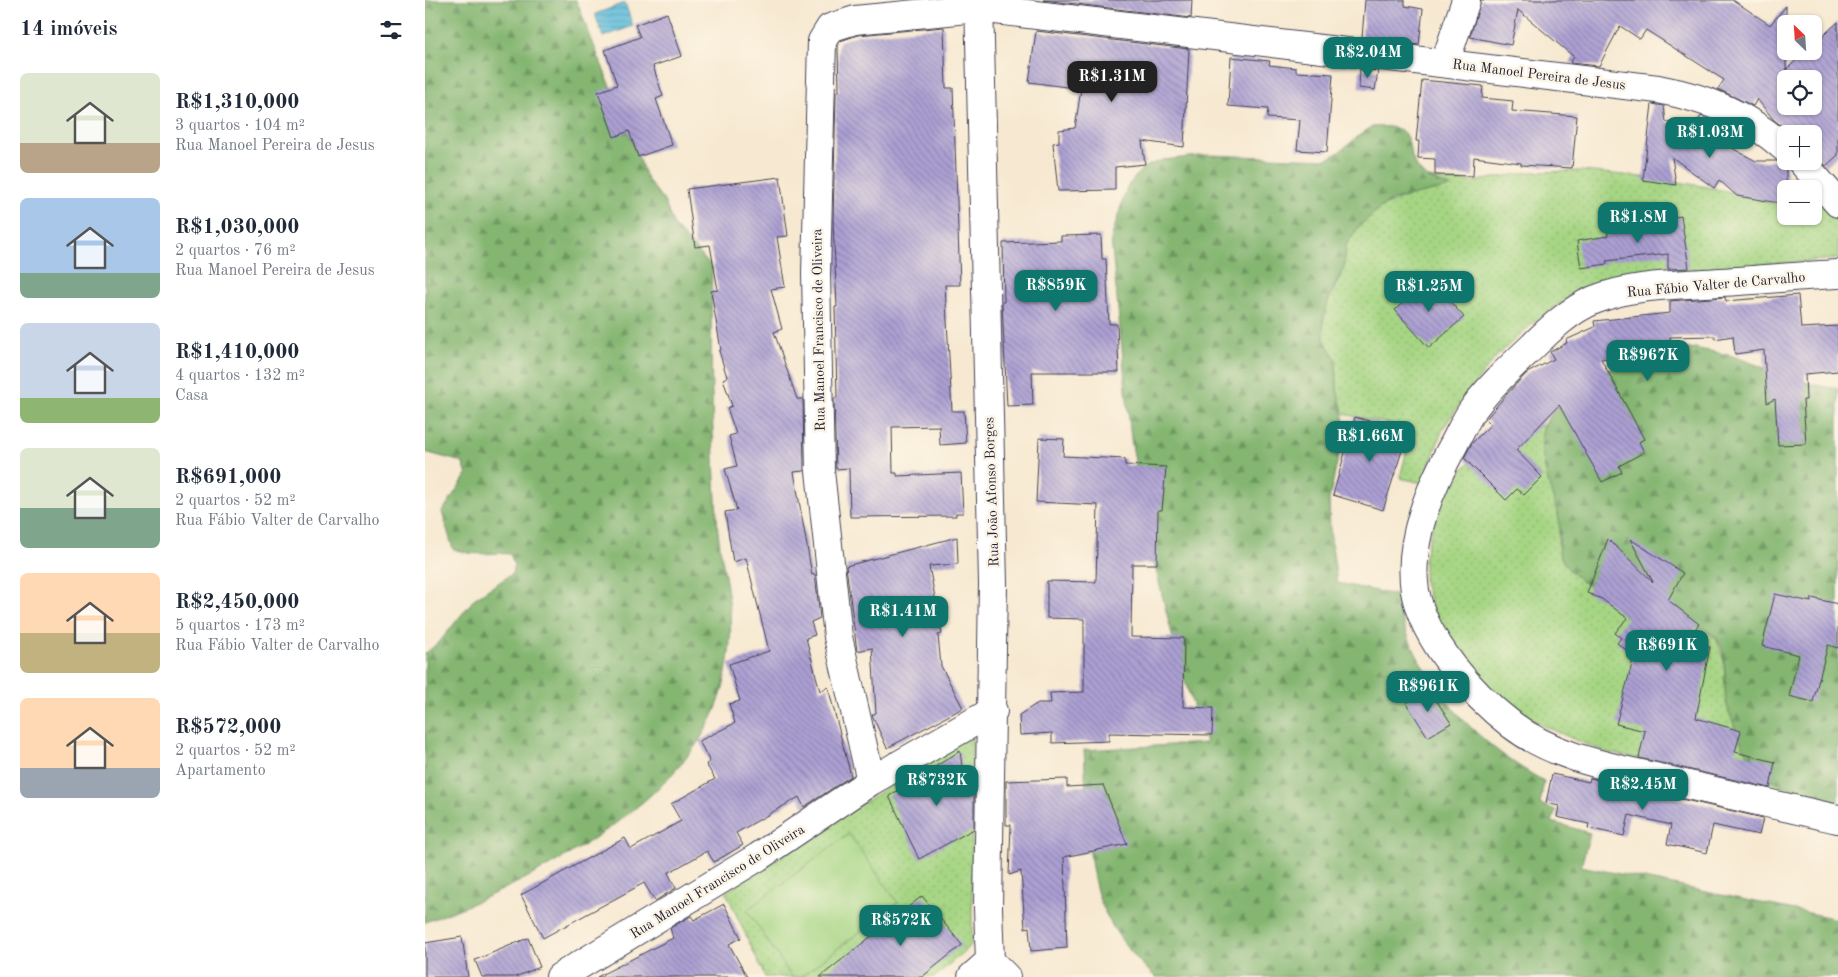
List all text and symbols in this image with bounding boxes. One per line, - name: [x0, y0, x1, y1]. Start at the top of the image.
- north arrow: [1777, 15, 1823, 60]
- map controls: [1777, 15, 1822, 225]
- icon: filters: [377, 16, 405, 44]
- text: 14 imóveis: [20, 19, 118, 40]
- pin: R$2.04M: [1322, 36, 1414, 79]
- text: R$2.04M: [1334, 45, 1402, 61]
- street label: Rua Manoel Pereira de Jesus: [1451, 57, 1626, 93]
- pin: R$1.31M: [1066, 61, 1158, 103]
- text: R$1.31M: [1078, 69, 1146, 85]
- button: locate: [1777, 70, 1822, 115]
- text: R$1,310,000: [175, 92, 300, 113]
- icon: home: [60, 93, 120, 153]
- pin: R$1.03M: [1664, 116, 1756, 159]
- text: 3 quartos · 104 m²: [175, 118, 305, 134]
- text: R$1.03M: [1676, 125, 1744, 141]
- button: +: [1777, 125, 1822, 170]
- text: Rua Manoel Pereira de Jesus: [175, 138, 375, 154]
- button: −: [1777, 180, 1822, 225]
- pin: R$1.8M: [1597, 202, 1679, 244]
- text: R$1.8M: [1609, 210, 1667, 226]
- text: R$1,030,000: [175, 217, 300, 238]
- icon: home: [60, 218, 120, 278]
- street label: Rua Manoel Francisco de Oliveira: [810, 228, 828, 432]
- text: 2 quartos · 76 m²: [175, 243, 296, 259]
- text: Rua Manoel Pereira de Jesus: [175, 263, 375, 279]
- pin: R$859K: [1015, 270, 1097, 312]
- pin: R$1.25M: [1383, 270, 1475, 313]
- street label: Rua Fábio Valter de Carvalho: [1626, 270, 1806, 300]
- text: R$859K: [1025, 278, 1087, 294]
- text: R$1.25M: [1395, 279, 1463, 295]
- pin: R$967K: [1607, 340, 1689, 382]
- text: R$1,410,000: [175, 342, 300, 363]
- icon: home: [60, 343, 120, 403]
- text: R$967K: [1617, 348, 1679, 364]
- text: 4 quartos · 132 m²: [175, 368, 305, 384]
- text: Casa: [175, 388, 208, 404]
- street label: Rua João Afonso Borges: [982, 417, 1002, 567]
- pin: R$1.66M: [1324, 420, 1416, 463]
- text: R$1.66M: [1336, 429, 1404, 445]
- text: R$691,000: [175, 467, 281, 488]
- icon: home: [60, 468, 120, 528]
- text: 2 quartos · 52 m²: [175, 493, 296, 509]
- text: Rua Fábio Valter de Carvalho: [175, 513, 380, 529]
- text: R$2,450,000: [175, 592, 300, 613]
- icon: home: [60, 593, 120, 653]
- pin: R$1.41M: [857, 596, 949, 638]
- text: R$1.41M: [869, 604, 937, 620]
- text: 5 quartos · 173 m²: [175, 618, 305, 634]
- pin: R$691K: [1626, 630, 1708, 672]
- text: Rua Fábio Valter de Carvalho: [175, 638, 380, 654]
- text: R$691K: [1636, 638, 1698, 654]
- pin: R$961K: [1387, 670, 1469, 713]
- text: R$961K: [1397, 679, 1459, 695]
- text: R$572,000: [175, 717, 281, 738]
- icon: home: [60, 718, 120, 778]
- text: 2 quartos · 52 m²: [175, 743, 296, 759]
- text: Apartamento: [175, 763, 266, 779]
- pin: R$732K: [896, 764, 978, 807]
- pin: R$2.45M: [1597, 768, 1689, 811]
- text: R$732K: [906, 773, 968, 789]
- text: R$2.45M: [1609, 777, 1677, 793]
- street label: Rua Manoel Francisco de Oliveira: [628, 822, 807, 942]
- pin: R$572K: [860, 904, 942, 947]
- text: R$572K: [870, 913, 932, 929]

